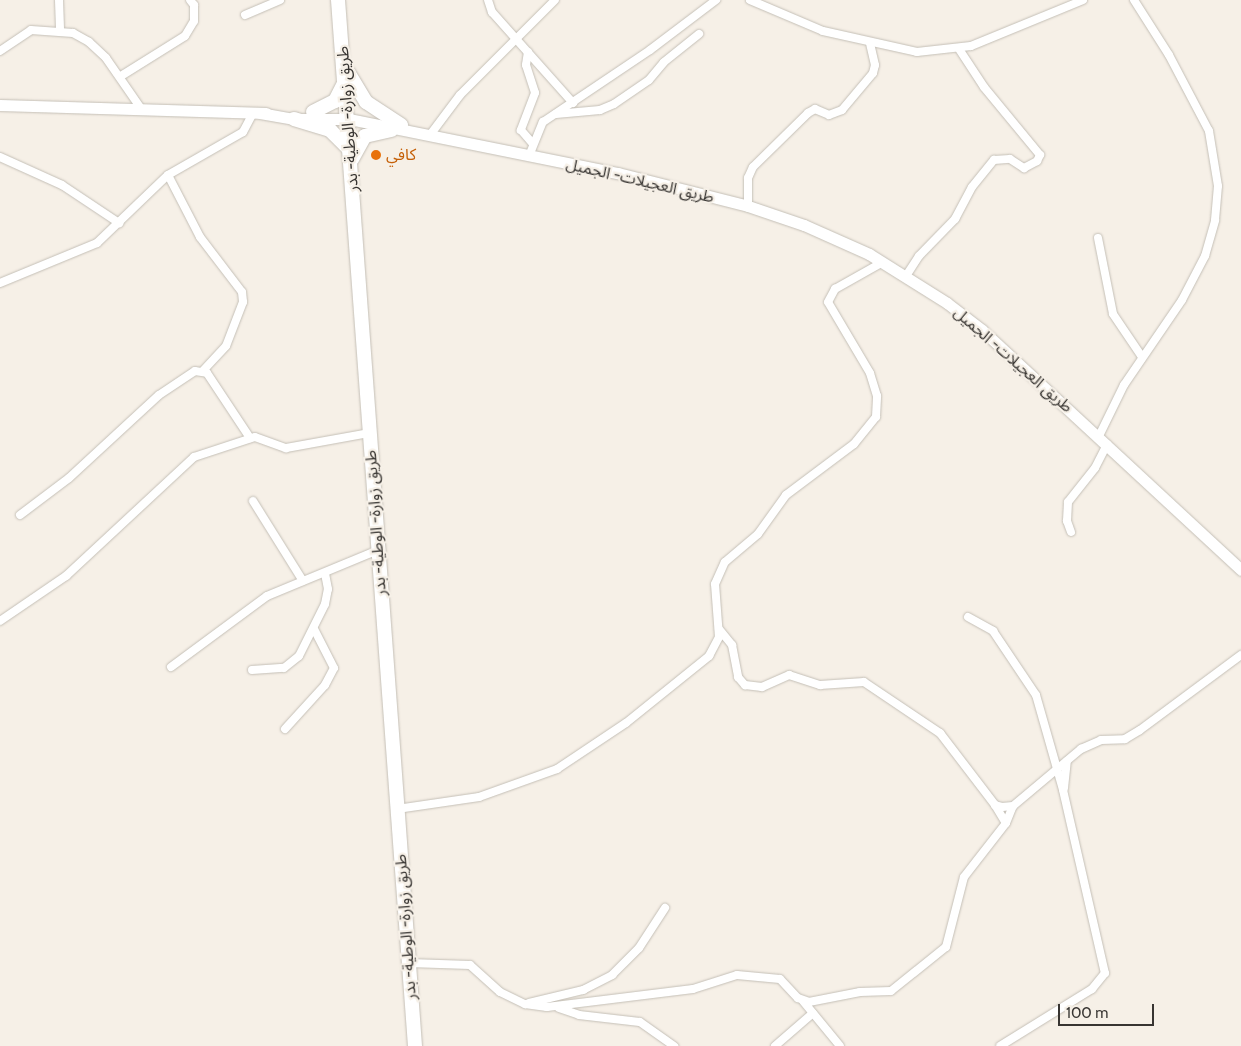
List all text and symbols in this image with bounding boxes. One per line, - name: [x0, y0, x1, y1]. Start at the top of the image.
- street label: طريق زوارة- الوطية- بدر: [333, 45, 363, 193]
- place label: كافي: [386, 145, 416, 165]
- marker: كافي: [370, 149, 382, 161]
- street label: طريق العجيلات- الجميل: [564, 155, 716, 207]
- street label: طريق العجيلات- الجميل: [950, 303, 1076, 417]
- street label: طريق زوارة- الوطية- بدر: [361, 449, 391, 597]
- street label: طريق زوارة- الوطية- بدر: [391, 853, 421, 1001]
- scale bar: [1061, 994, 1157, 1026]
- text: 100 m: [1066, 1004, 1108, 1022]

